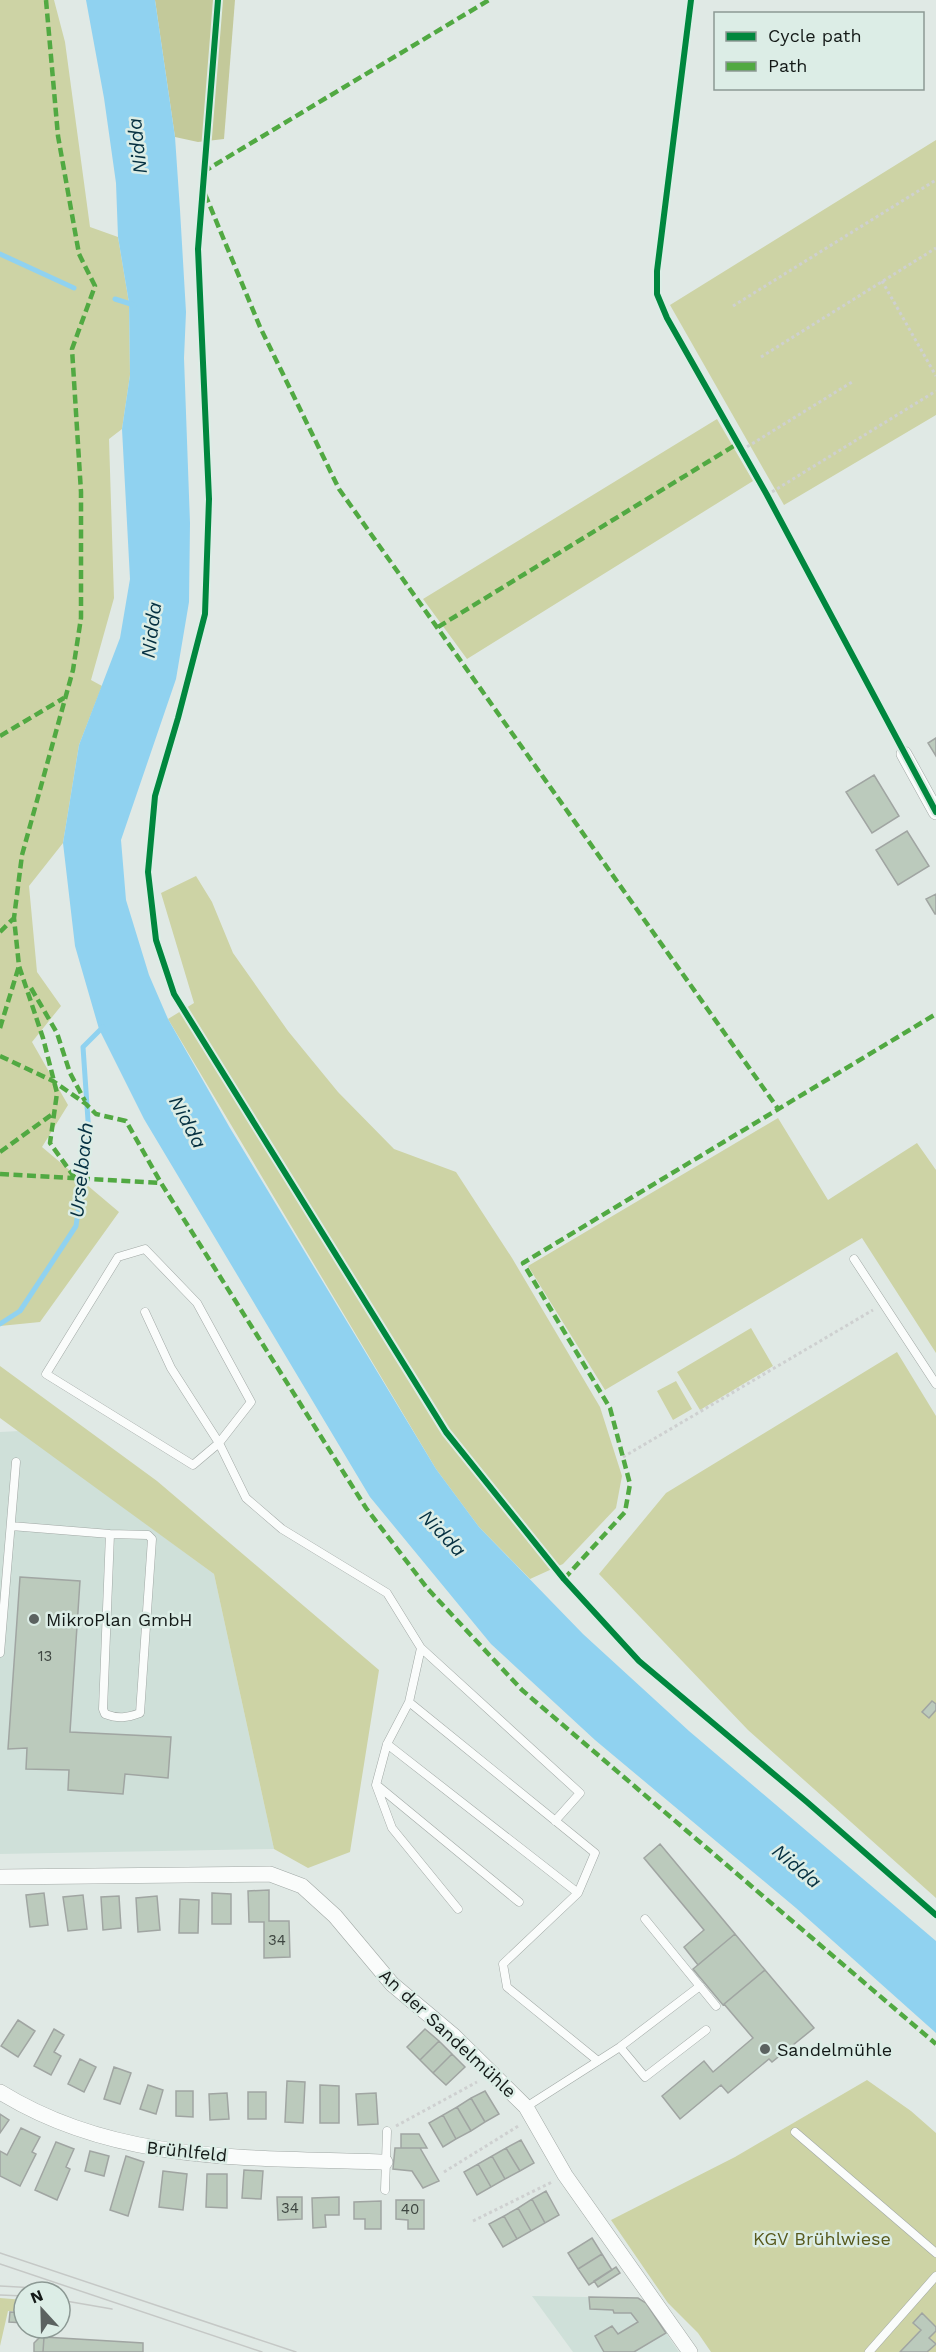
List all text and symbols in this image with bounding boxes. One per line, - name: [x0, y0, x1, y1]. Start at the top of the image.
- legend: [714, 12, 924, 90]
- text: Cycle path: [768, 25, 862, 46]
- text: Path: [768, 55, 808, 76]
- water label: Nidda: [122, 117, 152, 175]
- water label: Nidda: [136, 600, 166, 660]
- water label: Nidda: [164, 1091, 212, 1153]
- water label: Urselbach: [64, 1121, 98, 1219]
- water label: Nidda: [415, 1504, 471, 1562]
- place label: MikroPlan GmbH: [46, 1609, 193, 1630]
- marker: MikroPlan GmbH: [27, 1612, 41, 1626]
- house number: 13: [38, 1647, 52, 1665]
- water label: Nidda: [768, 1839, 826, 1893]
- house number: 34: [268, 1931, 286, 1949]
- street label: An der Sandelmühle: [375, 1964, 521, 2102]
- place label: Sandelmühle: [777, 2039, 892, 2060]
- marker: Sandelmühle: [758, 2042, 772, 2056]
- street label: Brühlfeld: [146, 2136, 228, 2166]
- house number: 34: [281, 2199, 299, 2217]
- house number: 40: [401, 2200, 419, 2218]
- park label: KGV Brühlwiese: [753, 2228, 891, 2249]
- north arrow: [12, 2280, 72, 2340]
- text: N: [28, 2286, 46, 2308]

